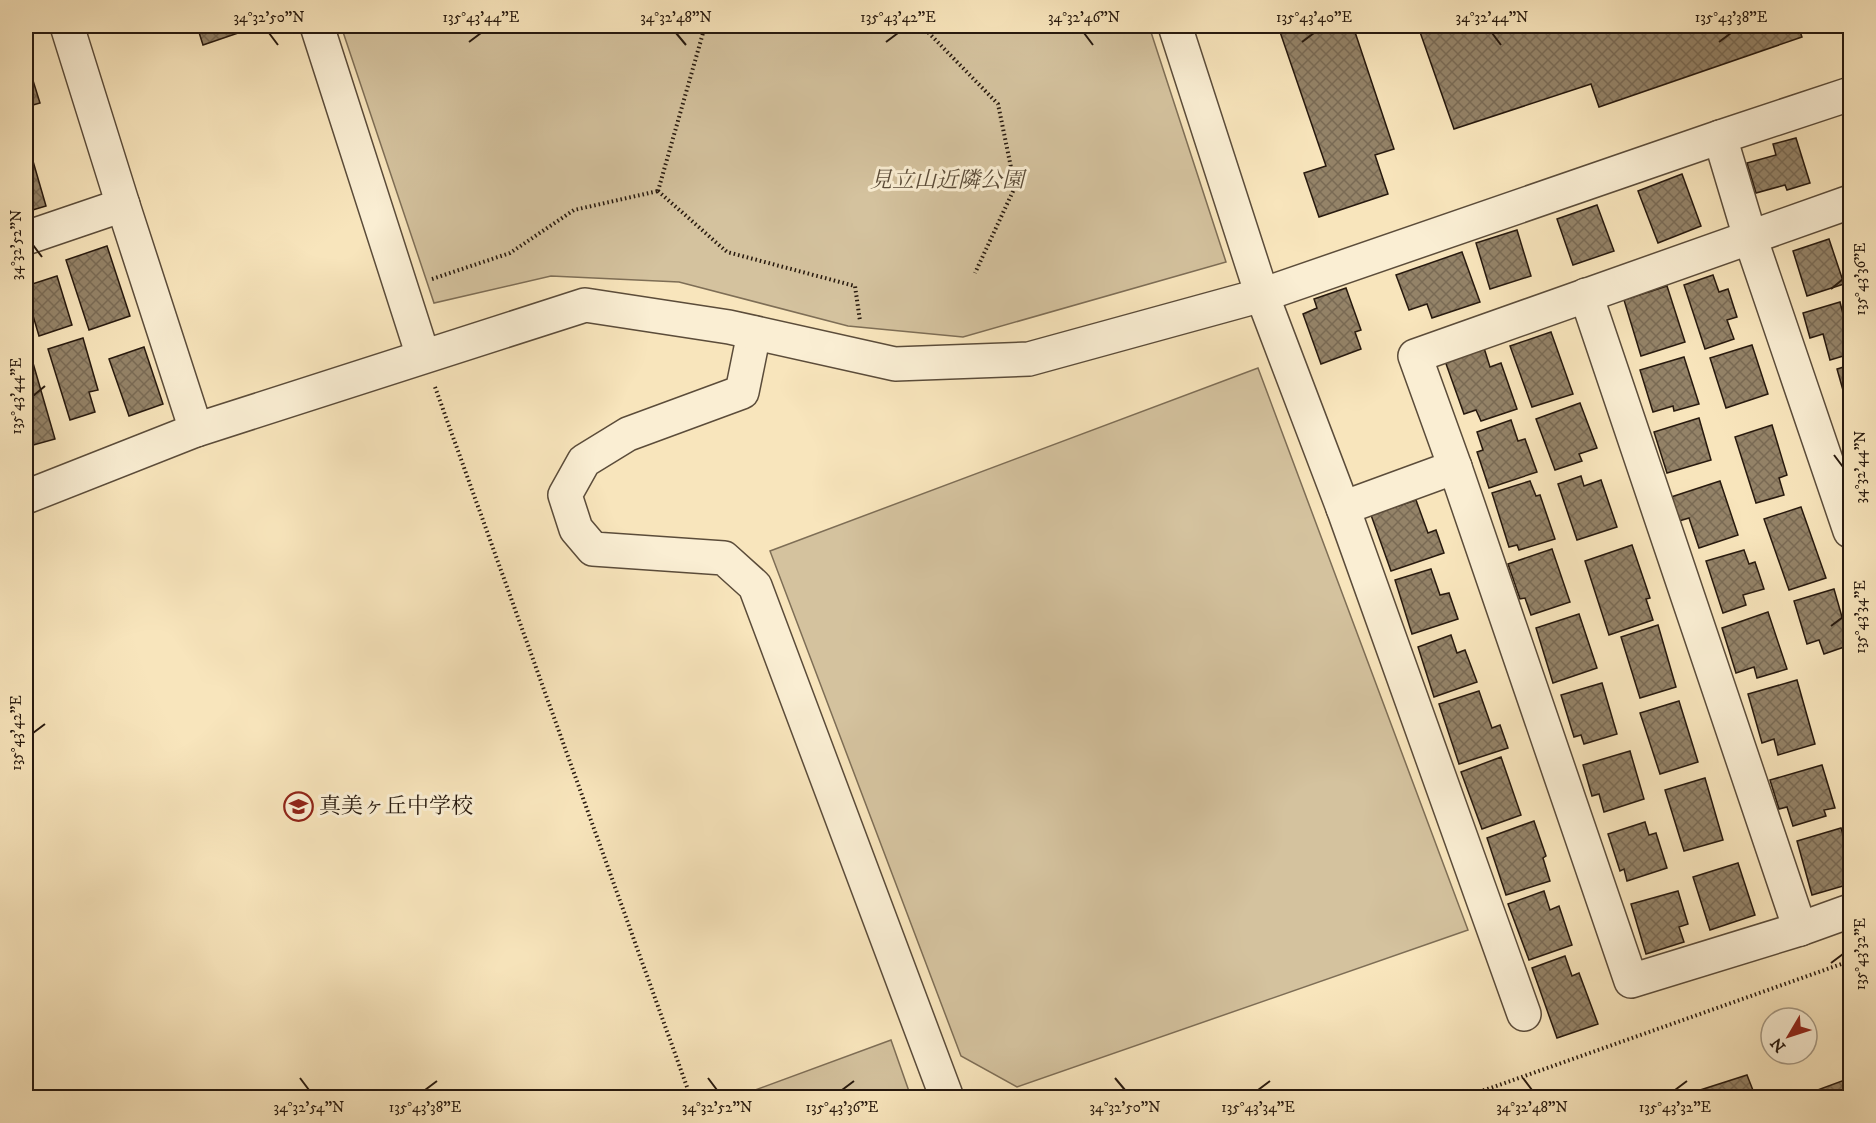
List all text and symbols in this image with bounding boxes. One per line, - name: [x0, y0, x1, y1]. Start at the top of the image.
- text: 34°32'50"N: [233, 8, 305, 27]
- text: 135°43'44"E: [443, 8, 520, 27]
- text: 34°32'48"N: [640, 8, 712, 27]
- text: 135°43'42"E: [860, 8, 936, 27]
- text: 34°32'46"N: [1048, 8, 1120, 27]
- text: 135°43'40"E: [1276, 8, 1352, 27]
- text: 34°32'44"N: [1456, 8, 1528, 27]
- text: 135°43'38"E: [1695, 8, 1768, 27]
- park label: 見立山近隣公園: [870, 167, 1027, 194]
- text: 34°32'52"N: [7, 210, 26, 280]
- text: 135°43'36"E: [1851, 242, 1870, 315]
- text: 135°43'44"E: [7, 357, 26, 434]
- text: 34°32'44"N: [1851, 431, 1870, 503]
- text: 135°43'34"E: [1851, 580, 1870, 654]
- text: 135°43'42"E: [7, 695, 26, 771]
- school or university icon: 真美ヶ丘中学校: [282, 790, 314, 822]
- place label: 真美ヶ丘中学校: [319, 793, 473, 820]
- text: 135°43'32"E: [1851, 917, 1870, 990]
- north arrow: [1759, 1006, 1819, 1066]
- text: N: [1766, 1033, 1790, 1056]
- text: 34°32'54"N: [274, 1098, 344, 1117]
- text: 135°43'38"E: [389, 1098, 462, 1117]
- text: 34°32'52"N: [682, 1098, 752, 1117]
- text: 135°43'36"E: [806, 1098, 879, 1117]
- text: 34°32'50"N: [1089, 1098, 1161, 1117]
- text: 135°43'34"E: [1221, 1098, 1295, 1117]
- text: 34°32'48"N: [1496, 1098, 1568, 1117]
- text: 135°43'32"E: [1639, 1098, 1712, 1117]

